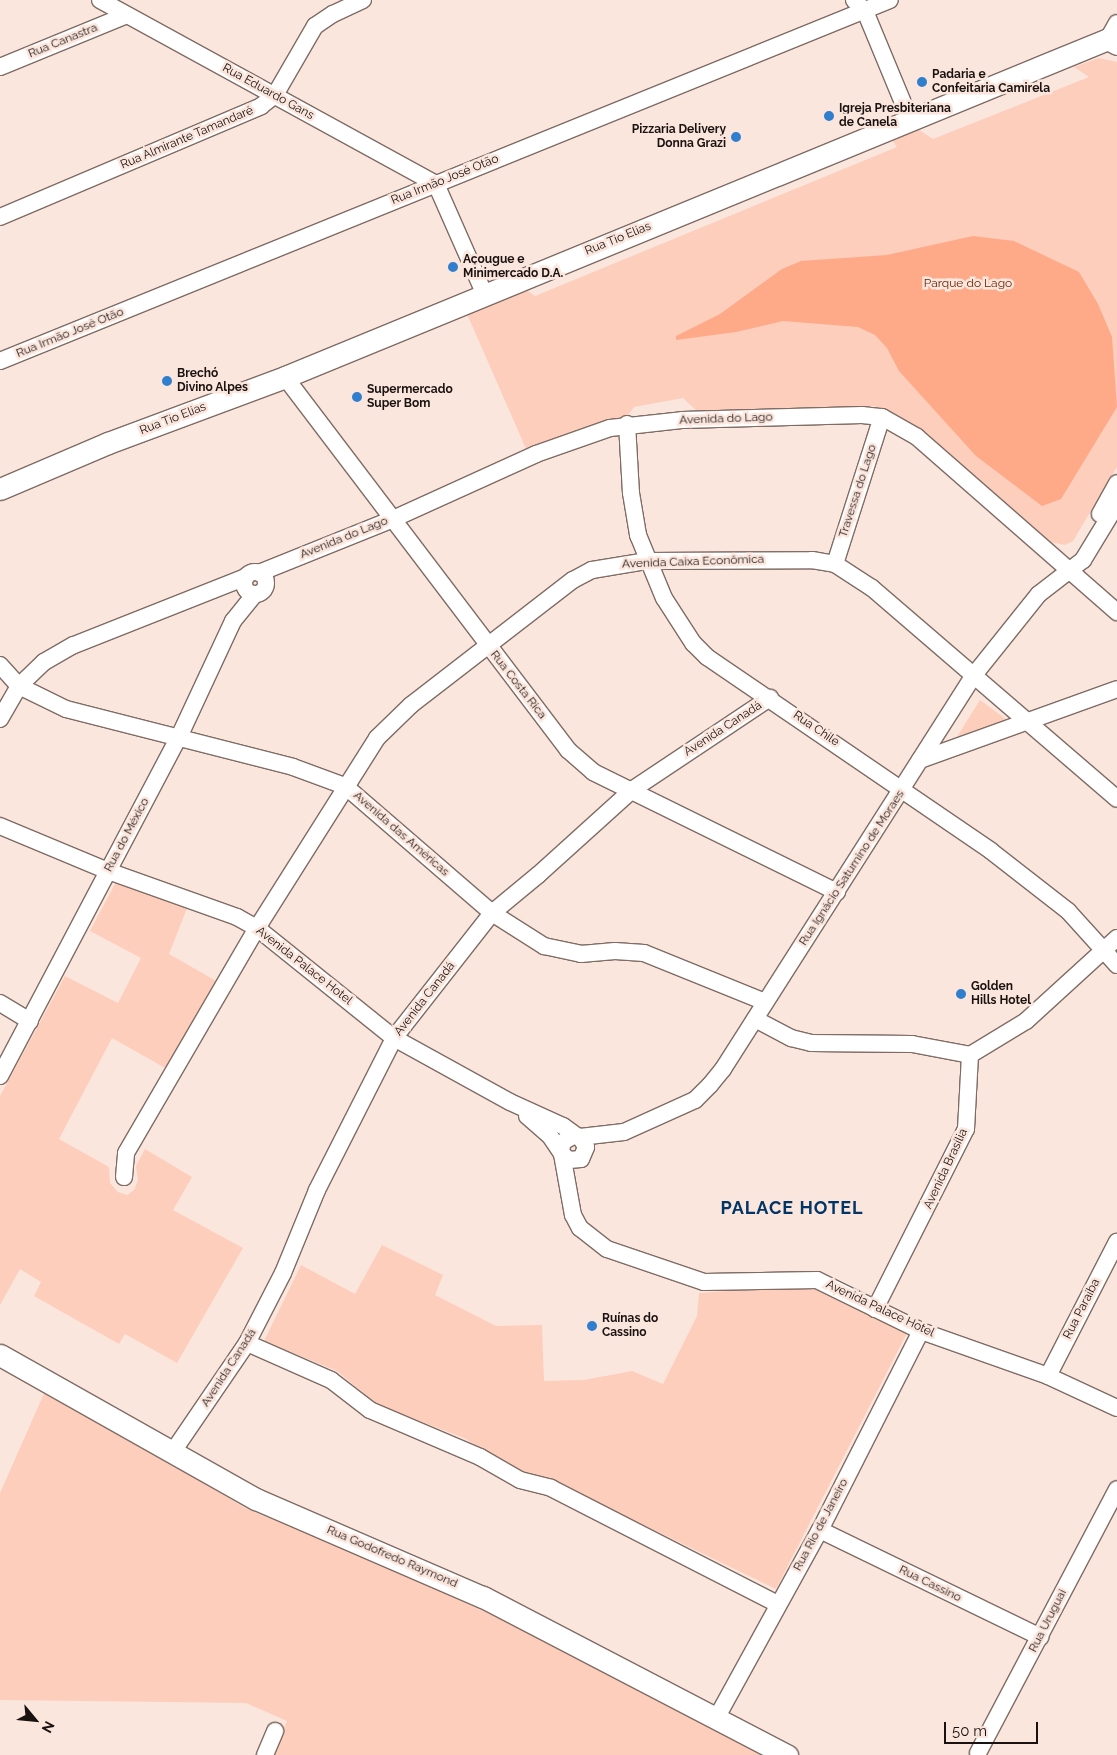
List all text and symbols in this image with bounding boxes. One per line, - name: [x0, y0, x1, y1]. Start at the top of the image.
- street label: Rua Canastra: [26, 21, 100, 61]
- street label: Rua Eduardo Gans: [220, 61, 316, 123]
- place label: Padaria e Confeitaria Camirela: [932, 68, 1050, 96]
- marker: Padaria e Confeitaria Camirela: [916, 76, 928, 88]
- place label: Igreja Presbiteriana de Canela: [839, 102, 951, 130]
- street label: Rua Almirante Tamandaré: [118, 103, 256, 173]
- marker: Igreja Presbiteriana de Canela: [823, 110, 835, 122]
- place label: Pizzaria Delivery Donna Grazi: [632, 123, 726, 151]
- marker: Pizzaria Delivery Donna Grazi: [730, 131, 742, 143]
- street label: Rua Irmão José Otão: [389, 152, 501, 208]
- street label: Rua Tio Elias: [583, 219, 653, 259]
- place label: Açougue e Minimercado D.A.: [463, 253, 563, 281]
- marker: Açougue e Minimercado D.A.: [447, 261, 459, 273]
- park label: Parque do Lago: [924, 277, 1012, 291]
- street label: Rua Irmão José Otão: [14, 305, 126, 361]
- place label: Brechó Divino Alpes: [177, 367, 248, 395]
- marker: Brechó Divino Alpes: [161, 375, 173, 387]
- place label: Supermercado Super Bom: [367, 383, 453, 411]
- marker: Supermercado Super Bom: [351, 391, 363, 403]
- street label: Rua Tio Elias: [138, 400, 208, 438]
- street label: Avenida do Lago: [679, 410, 773, 428]
- street label: Travessa do Lago: [836, 443, 880, 539]
- street label: Avenida do Lago: [298, 514, 390, 562]
- street label: Avenida Caixa Econômica: [622, 552, 764, 572]
- street label: Rua Costa Rica: [487, 648, 549, 722]
- street label: Avenida Canadá: [681, 698, 765, 760]
- street label: Rua Chile: [790, 708, 842, 750]
- street label: Avenida das Américas: [350, 788, 452, 880]
- street label: Rua Ignácio Saturnino de Moraes: [796, 788, 908, 948]
- street label: Rua do México: [101, 796, 153, 874]
- street label: Avenida Palace Hotel: [253, 924, 355, 1008]
- street label: Avenida Canadá: [392, 959, 458, 1039]
- place label: Golden Hills Hotel: [971, 980, 1031, 1008]
- marker: Golden Hills Hotel: [955, 988, 967, 1000]
- street label: Avenida Brasília: [921, 1126, 971, 1212]
- district label: PALACE HOTEL: [719, 1197, 865, 1219]
- street label: Rua Paraíba: [1061, 1276, 1103, 1342]
- street label: Avenida Palace Hotel: [823, 1278, 937, 1340]
- place label: Ruínas do Cassino: [602, 1312, 658, 1340]
- marker: Ruínas do Cassino: [586, 1320, 598, 1332]
- street label: Avenida Canadá: [198, 1326, 260, 1410]
- street label: Rua Rio de Janeiro: [791, 1476, 851, 1574]
- street label: Rua Godofredo Raymond: [324, 1523, 460, 1591]
- street label: Rua Cassino: [896, 1563, 964, 1605]
- street label: Rua Uruguai: [1026, 1587, 1070, 1655]
- north arrow: [10, 1695, 60, 1745]
- scale bar: [947, 1712, 1041, 1744]
- text: N: [39, 1719, 58, 1736]
- text: 50 m: [952, 1722, 987, 1740]

